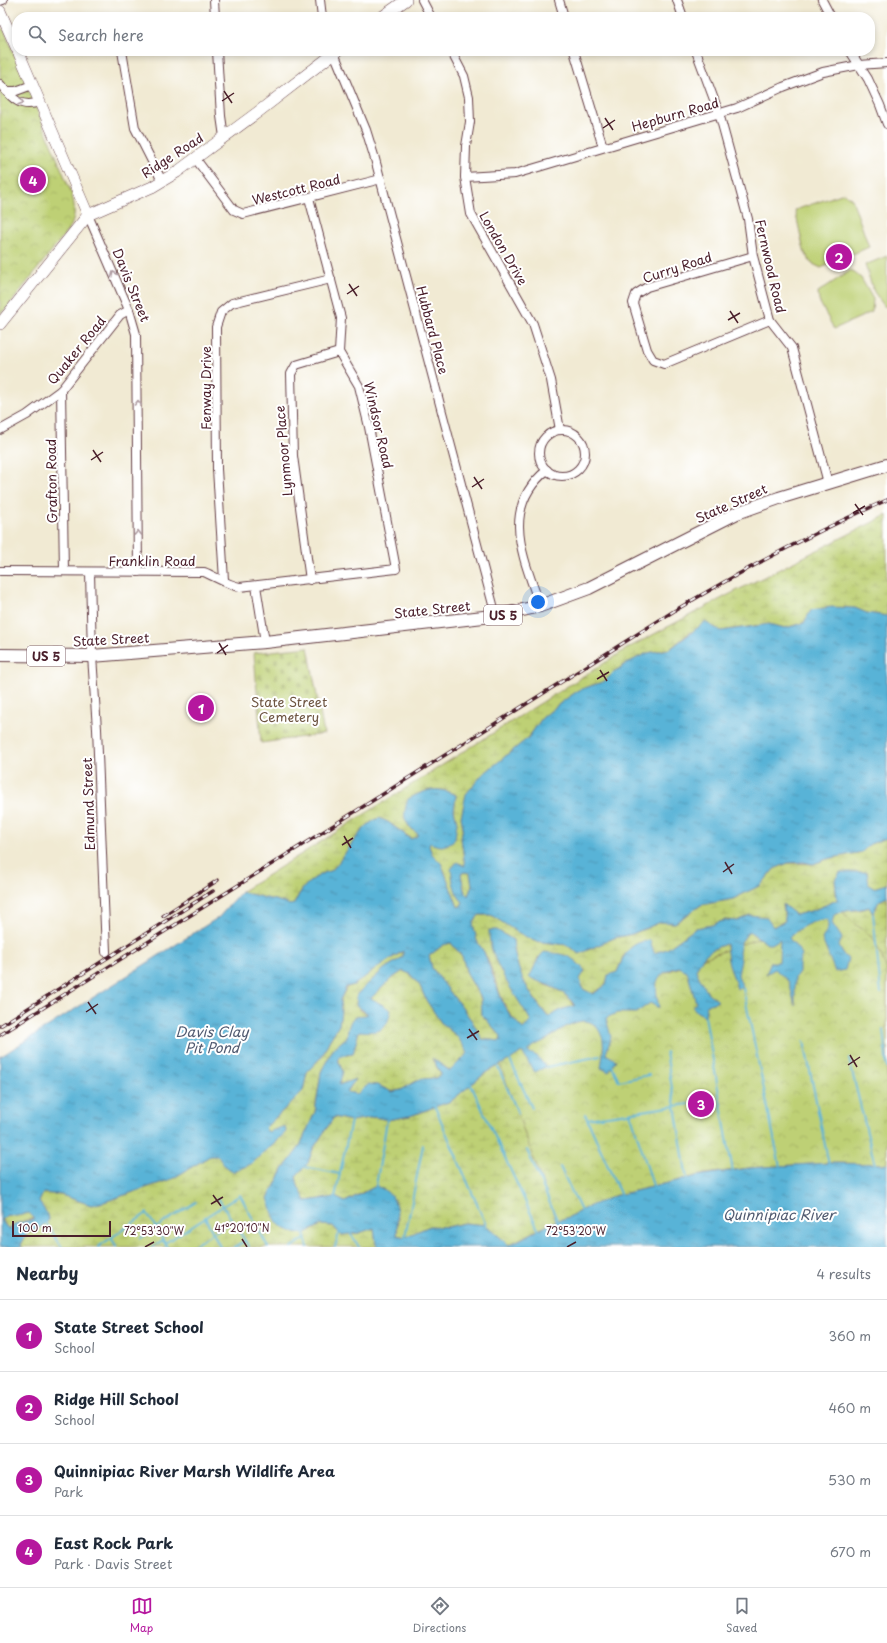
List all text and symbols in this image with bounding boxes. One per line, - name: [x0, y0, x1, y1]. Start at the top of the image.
- search box: [12, 12, 875, 56]
- icon: search: [26, 23, 48, 45]
- text: Search here: [58, 23, 144, 46]
- street label: Hepburn Road: [629, 92, 721, 136]
- one-way arrow: [17, 97, 24, 106]
- street label: Ridge Road: [137, 128, 207, 182]
- pin: 4: [20, 165, 46, 195]
- street label: Westcott Road: [250, 169, 342, 209]
- street label: London Drive: [475, 208, 533, 288]
- street label: Fernwood Road: [751, 217, 791, 315]
- pin: 2: [826, 242, 852, 272]
- street label: Davis Street: [109, 245, 155, 325]
- street label: Curry Road: [640, 247, 714, 287]
- one-way arrow: [111, 271, 119, 278]
- street label: Hubbard Place: [412, 284, 454, 376]
- street label: Quaker Road: [42, 311, 110, 388]
- street label: Fenway Drive: [196, 346, 215, 430]
- street label: Windsor Road: [360, 380, 398, 470]
- one-way arrow: [134, 400, 142, 406]
- street label: Lynmoor Place: [270, 405, 296, 497]
- street label: Grafton Road: [41, 438, 61, 524]
- street label: State Street: [692, 479, 770, 527]
- one-way arrow: [134, 530, 142, 536]
- street label: Franklin Road: [108, 551, 196, 570]
- your location: [528, 592, 548, 612]
- street label: State Street: [393, 596, 471, 622]
- road number: US 5: [484, 605, 522, 625]
- street label: State Street: [72, 628, 150, 650]
- road number: US 5: [27, 646, 65, 666]
- park label: State Street Cemetery: [251, 692, 327, 726]
- pin: 1: [188, 693, 214, 723]
- street label: Edmund Street: [77, 757, 99, 851]
- water label: Davis Clay Pit Pond: [176, 1021, 249, 1058]
- pin: 3: [688, 1089, 714, 1119]
- water label: Quinnipiac River: [723, 1204, 837, 1225]
- scale bar: [12, 1219, 111, 1238]
- text: 100 m: [18, 1219, 52, 1236]
- text: 41°20'10"N: [214, 1220, 270, 1235]
- text: 72°53'30"W: [124, 1223, 185, 1238]
- text: 72°53'20"W: [546, 1223, 607, 1238]
- text: Nearby: [16, 1260, 78, 1286]
- text: 4 results: [817, 1264, 871, 1283]
- text: State Street School: [54, 1315, 204, 1338]
- text: 1: [26, 1326, 32, 1345]
- text: 360 m: [828, 1326, 871, 1345]
- text: School: [54, 1338, 95, 1357]
- text: Ridge Hill School: [54, 1387, 179, 1410]
- text: 2: [24, 1398, 34, 1417]
- text: 460 m: [828, 1398, 871, 1417]
- text: School: [54, 1410, 95, 1429]
- text: Quinnipiac River Marsh Wildlife Area: [54, 1459, 335, 1482]
- text: 3: [25, 1470, 33, 1489]
- text: 530 m: [828, 1470, 871, 1489]
- text: Park: [54, 1482, 83, 1501]
- text: East Rock Park: [54, 1531, 173, 1554]
- text: 4: [25, 1542, 33, 1561]
- text: 670 m: [830, 1542, 871, 1561]
- text: Park · Davis Street: [54, 1554, 172, 1573]
- tab: Map: [130, 1595, 153, 1636]
- tab: Directions: [413, 1595, 466, 1636]
- tab: Saved: [726, 1595, 757, 1636]

